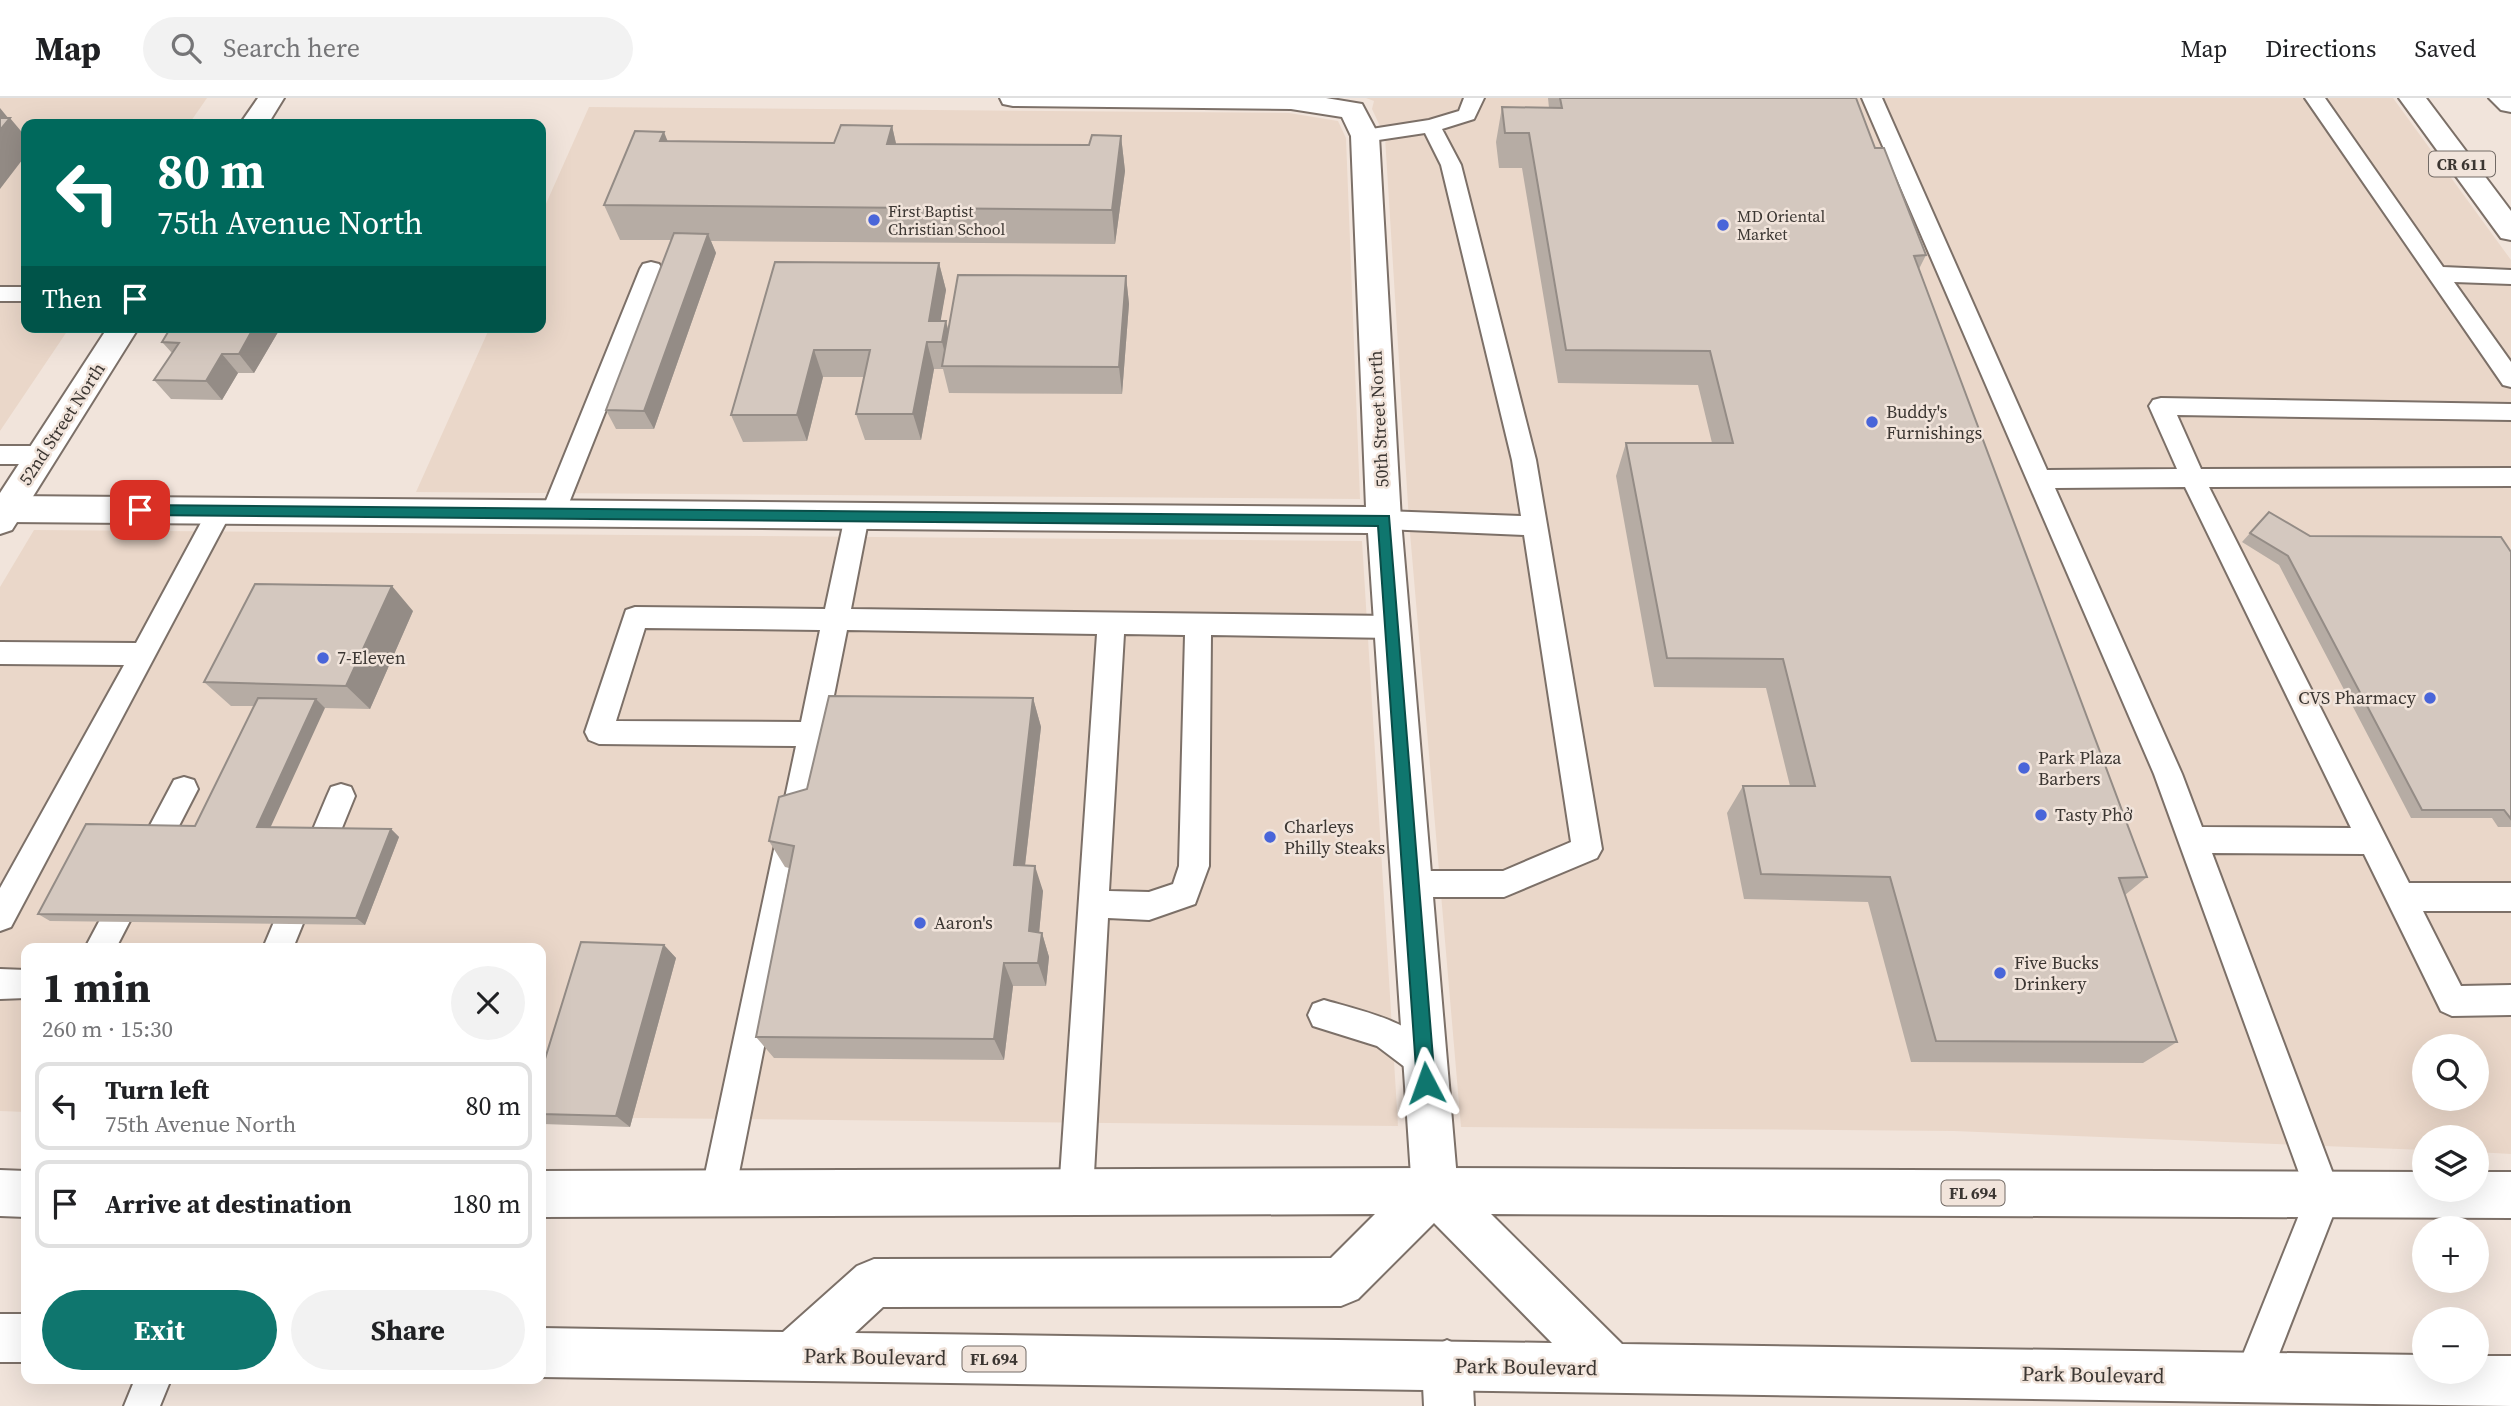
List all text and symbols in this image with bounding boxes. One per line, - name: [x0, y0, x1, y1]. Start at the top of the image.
- search box: [143, 17, 633, 80]
- text: Map: [35, 26, 101, 71]
- icon: search: [167, 29, 205, 67]
- text: Search here: [223, 30, 360, 66]
- text: Map: [2180, 32, 2227, 65]
- text: Directions: [2265, 32, 2376, 65]
- text: Saved: [2414, 32, 2476, 65]
- text: 80 m: [157, 137, 265, 204]
- icon: left: [42, 147, 133, 238]
- road number: CR 611: [2429, 152, 2495, 176]
- place label: First Baptist Christian School: [888, 200, 1005, 240]
- text: 75th Avenue North: [157, 201, 423, 245]
- place label: MD Oriental Market: [1737, 205, 1825, 245]
- marker: First Baptist Christian School: [866, 212, 882, 228]
- marker: MD Oriental Market: [1715, 217, 1731, 233]
- icon: arrive: [116, 280, 154, 318]
- text: Then: [42, 281, 102, 317]
- street label: 50th Street North: [1362, 350, 1395, 488]
- street label: 52nd Street North: [13, 357, 111, 490]
- place label: Buddy's Furnishings: [1886, 399, 1982, 445]
- marker: Buddy's Furnishings: [1864, 414, 1880, 430]
- pin: [110, 480, 170, 540]
- icon: arrive: [121, 491, 159, 529]
- place label: 7-Eleven: [337, 645, 406, 670]
- marker: 7-Eleven: [315, 650, 331, 666]
- place label: CVS Pharmacy: [2298, 685, 2417, 710]
- marker: CVS Pharmacy: [2422, 690, 2438, 706]
- place label: Park Plaza Barbers: [2038, 745, 2122, 791]
- marker: Park Plaza Barbers: [2016, 760, 2032, 776]
- place label: Tasty Phở: [2055, 802, 2133, 827]
- marker: Tasty Phở: [2033, 807, 2049, 823]
- place label: Charleys Philly Steaks: [1284, 814, 1385, 860]
- marker: Charleys Philly Steaks: [1262, 829, 1278, 845]
- place label: Aaron's: [934, 910, 993, 935]
- marker: Aaron's: [912, 915, 928, 931]
- place label: Five Bucks Drinkery: [2014, 950, 2099, 996]
- text: 1 min: [42, 958, 151, 1016]
- marker: Five Bucks Drinkery: [1992, 965, 2008, 981]
- button: close: [451, 966, 525, 1040]
- text: 260 m · 15:30: [42, 1013, 173, 1045]
- map controls: [2412, 1034, 2489, 1384]
- button: search: [2412, 1034, 2489, 1111]
- position arrow: [1389, 1046, 1463, 1120]
- text: Turn left: [105, 1072, 209, 1108]
- icon: left: [46, 1087, 84, 1125]
- text: 80 m: [466, 1088, 521, 1124]
- text: 75th Avenue North: [105, 1108, 296, 1140]
- button: layers: [2412, 1125, 2489, 1202]
- road number: FL 694: [1941, 1180, 2004, 1205]
- icon: arrive: [46, 1185, 84, 1223]
- text: Arrive at destination: [105, 1186, 352, 1222]
- text: 180 m: [453, 1186, 521, 1222]
- button: +: [2412, 1216, 2489, 1293]
- button: Exit: [42, 1290, 277, 1370]
- button: Share: [291, 1290, 525, 1370]
- button: −: [2412, 1307, 2489, 1384]
- street label: Park Boulevard: [803, 1341, 947, 1372]
- road number: FL 694: [962, 1346, 1026, 1372]
- street label: Park Boulevard: [1454, 1351, 1598, 1382]
- street label: Park Boulevard: [2021, 1359, 2165, 1390]

